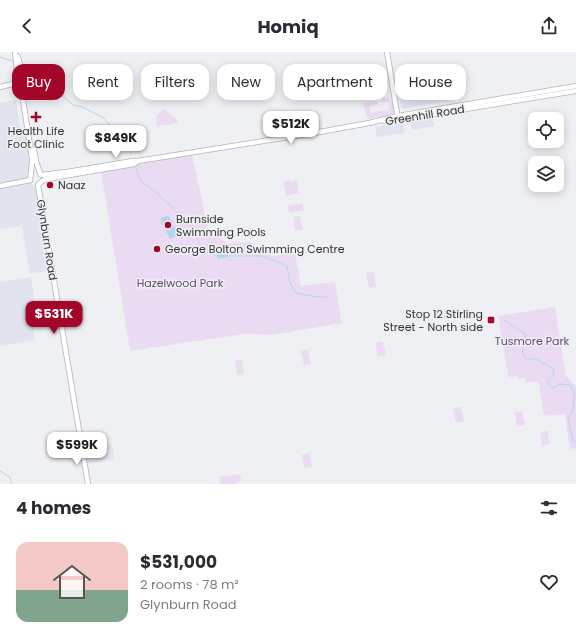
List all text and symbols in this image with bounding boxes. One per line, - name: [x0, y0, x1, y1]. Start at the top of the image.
- text: Homiq: [257, 14, 319, 39]
- icon: back: [16, 15, 38, 37]
- icon: share: [538, 15, 560, 37]
- chip: Buy: [12, 64, 65, 100]
- chip: Rent: [73, 64, 133, 100]
- chip: Filters: [141, 64, 209, 100]
- chip: New: [217, 64, 275, 100]
- chip: Apartment: [283, 64, 387, 100]
- chip: House: [395, 64, 466, 100]
- street label: Greenhill Road: [384, 101, 466, 129]
- marker: Health Life Foot Clinic: [30, 111, 42, 123]
- pin: $512K: [263, 111, 319, 145]
- map controls: [528, 112, 564, 192]
- button: locate: [528, 112, 564, 148]
- text: $512K: [272, 114, 310, 133]
- place label: Health Life Foot Clinic: [8, 123, 65, 152]
- pin: $849K: [88, 125, 144, 159]
- text: $849K: [95, 128, 137, 147]
- button: layers: [528, 156, 564, 192]
- place label: Naaz: [58, 177, 86, 193]
- marker: Naaz: [45, 180, 55, 190]
- street label: Glynburn Road: [33, 198, 61, 282]
- place label: Burnside Swimming Pools: [176, 211, 266, 240]
- marker: Burnside Swimming Pools: [163, 220, 173, 230]
- place label: George Bolton Swimming Centre: [165, 241, 345, 257]
- marker: George Bolton Swimming Centre: [152, 244, 162, 254]
- park label: Hazelwood Park: [137, 275, 224, 291]
- pin: $531K: [26, 301, 82, 335]
- text: $531K: [35, 304, 73, 323]
- place label: Stop 12 Stirling Street - North side: [383, 306, 483, 335]
- marker: Stop 12 Stirling Street - North side: [486, 315, 496, 325]
- park label: Tusmore Park: [495, 333, 570, 349]
- pin: $599K: [49, 432, 105, 466]
- text: $599K: [56, 435, 98, 454]
- text: 4 homes: [16, 496, 91, 520]
- icon: filters: [538, 497, 560, 519]
- text: $531,000: [140, 550, 217, 574]
- icon: home: [48, 558, 96, 606]
- icon: heart: [538, 571, 560, 593]
- text: 2 rooms · 78 m²: [140, 575, 239, 594]
- text: Glynburn Road: [140, 595, 237, 614]

